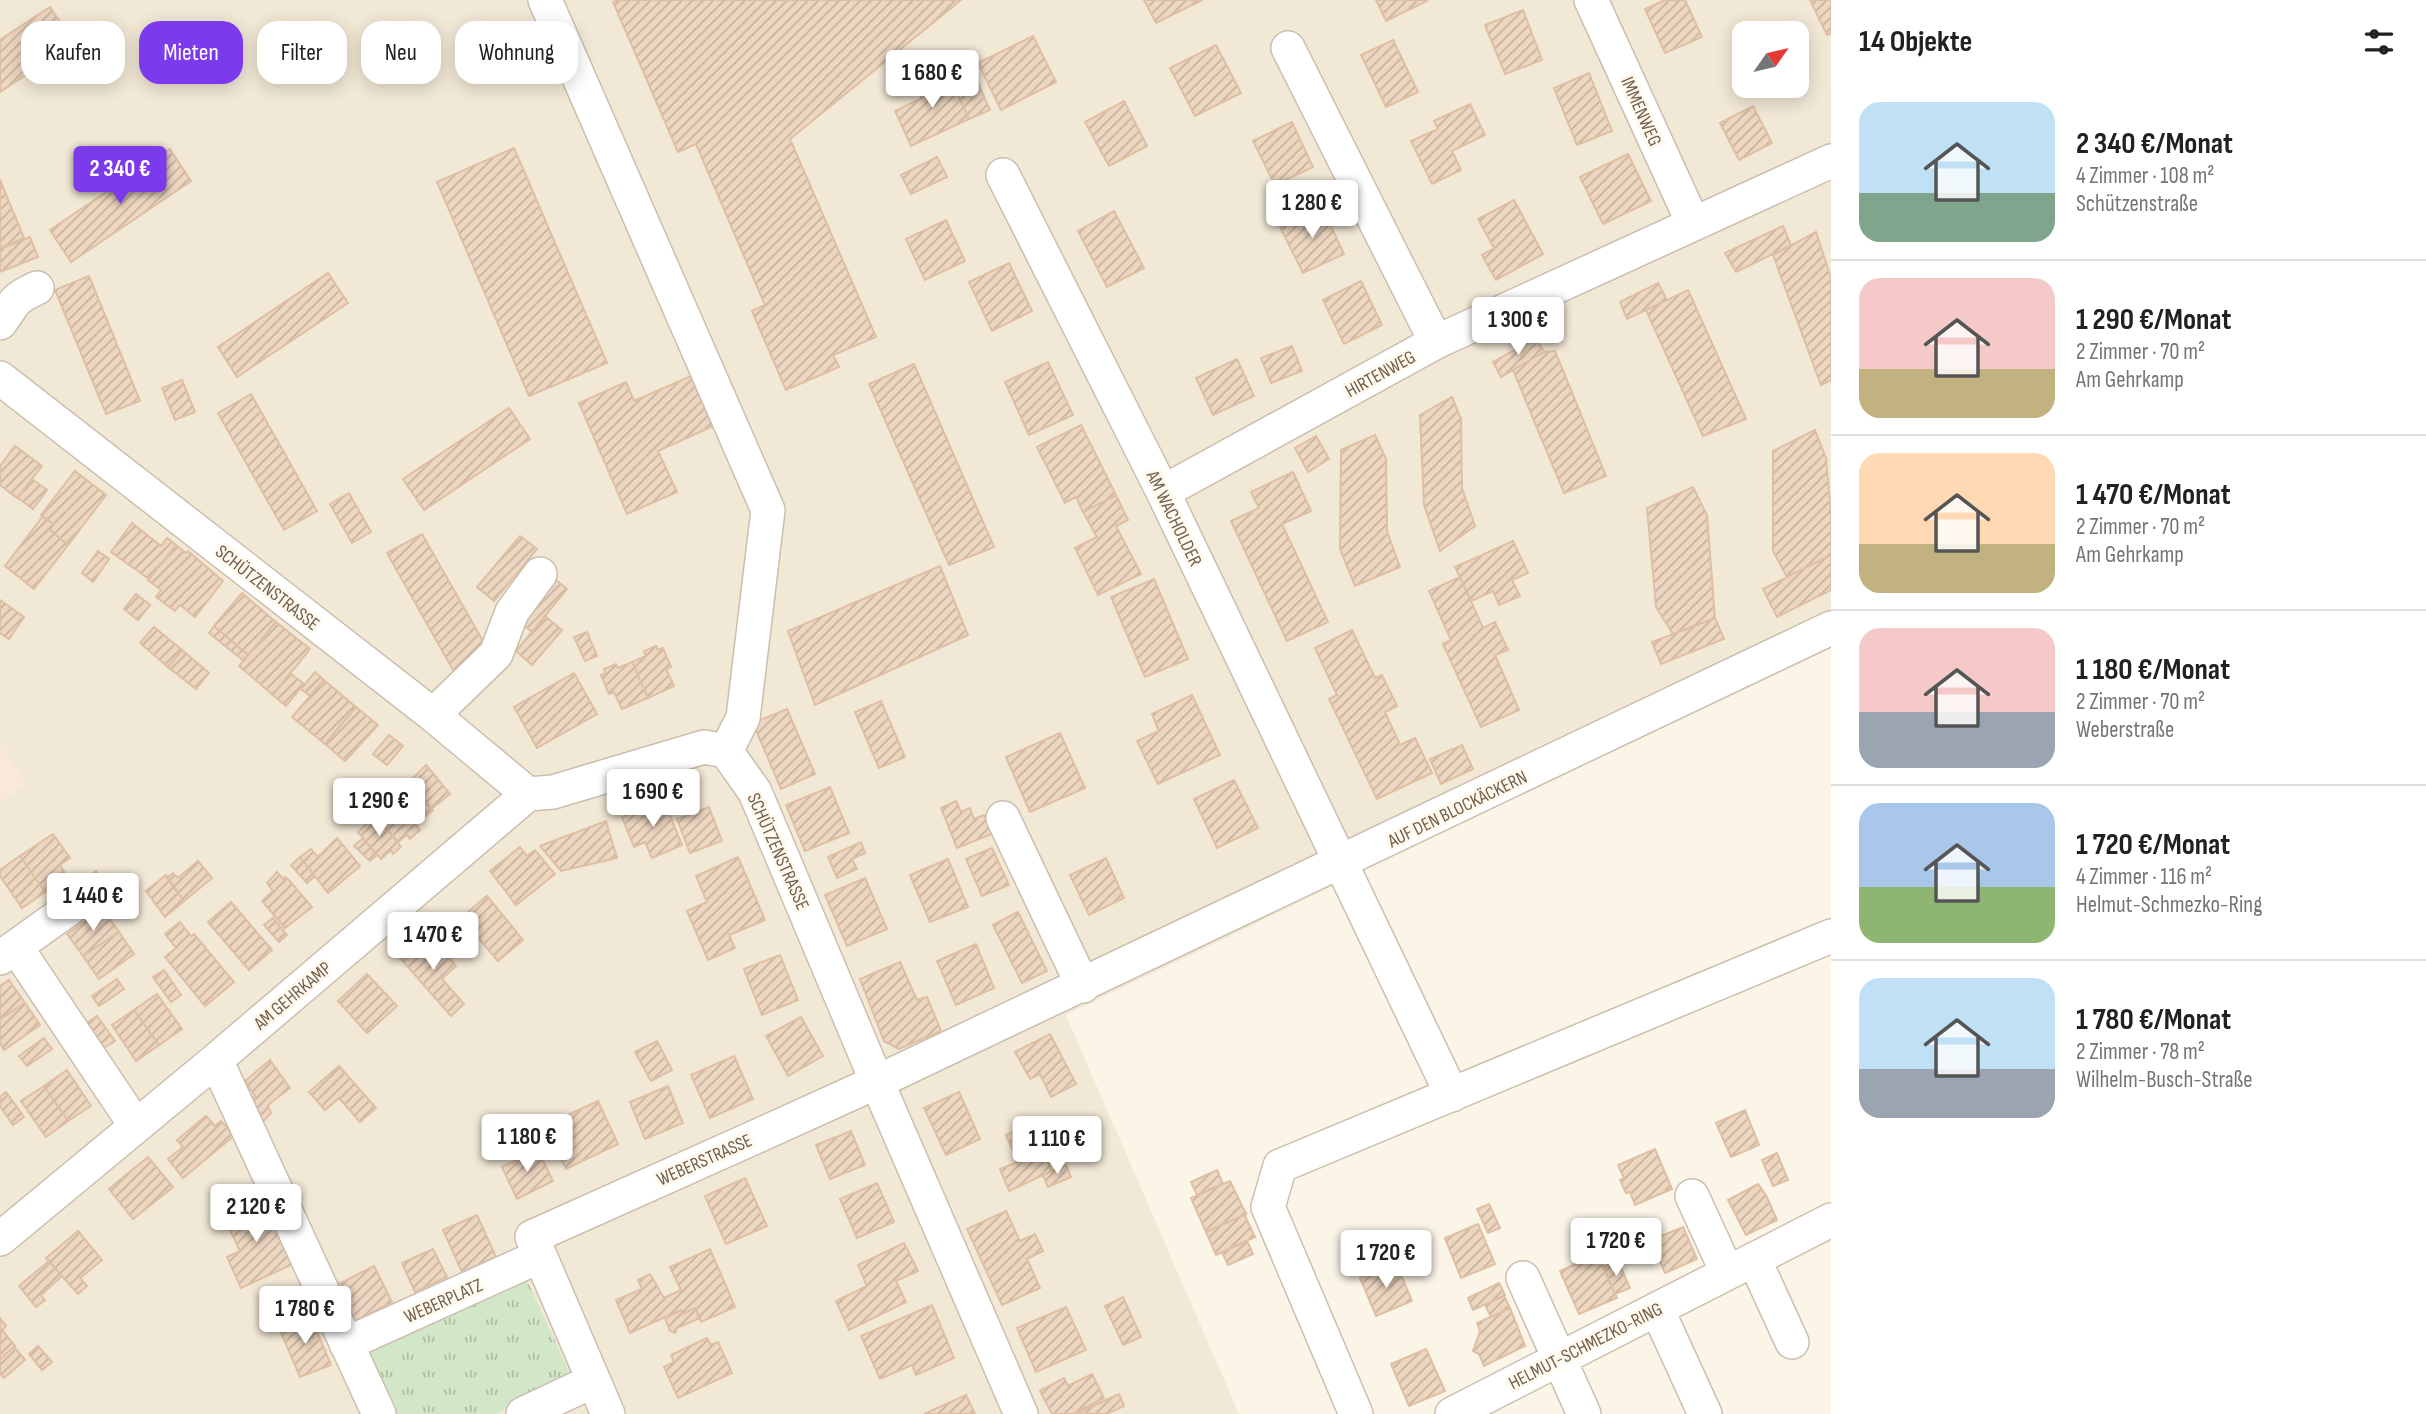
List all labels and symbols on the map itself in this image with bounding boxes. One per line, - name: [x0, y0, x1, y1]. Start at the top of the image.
- north arrow: [1732, 21, 1810, 98]
- pin: 1 680 €: [867, 50, 997, 110]
- street label: IMMENWEG: [1615, 73, 1666, 150]
- pin: 2 340 €: [55, 146, 185, 206]
- pin: 1 280 €: [1247, 180, 1377, 240]
- pin: 1 300 €: [1453, 298, 1583, 357]
- street label: HIRTENWEG: [1342, 346, 1420, 403]
- street label: AM WACHOLDER: [1140, 466, 1207, 570]
- street label: SCHÜTZENSTRASSE: [210, 540, 324, 636]
- street label: AUF DEN BLOCKÄCKERN: [1383, 766, 1531, 853]
- pin: 1 690 €: [588, 770, 718, 829]
- pin: 1 290 €: [314, 778, 444, 838]
- street label: SCHÜTZENSTRASSE: [742, 789, 814, 914]
- pin: 1 440 €: [28, 874, 158, 933]
- pin: 1 470 €: [368, 912, 498, 972]
- street label: AM GEHRKAMP: [249, 957, 336, 1036]
- pin: 1 180 €: [462, 1114, 592, 1174]
- pin: 1 110 €: [992, 1116, 1122, 1176]
- street label: WEBERSTRASSE: [654, 1129, 756, 1192]
- pin: 2 120 €: [191, 1184, 321, 1244]
- pin: 1 720 €: [1551, 1218, 1681, 1278]
- pin: 1 720 €: [1321, 1230, 1451, 1290]
- street label: WEBERPLATZ: [401, 1274, 487, 1329]
- pin: 1 780 €: [240, 1286, 370, 1346]
- street label: HELMUT-SCHMEZKO-RING: [1505, 1298, 1666, 1395]

